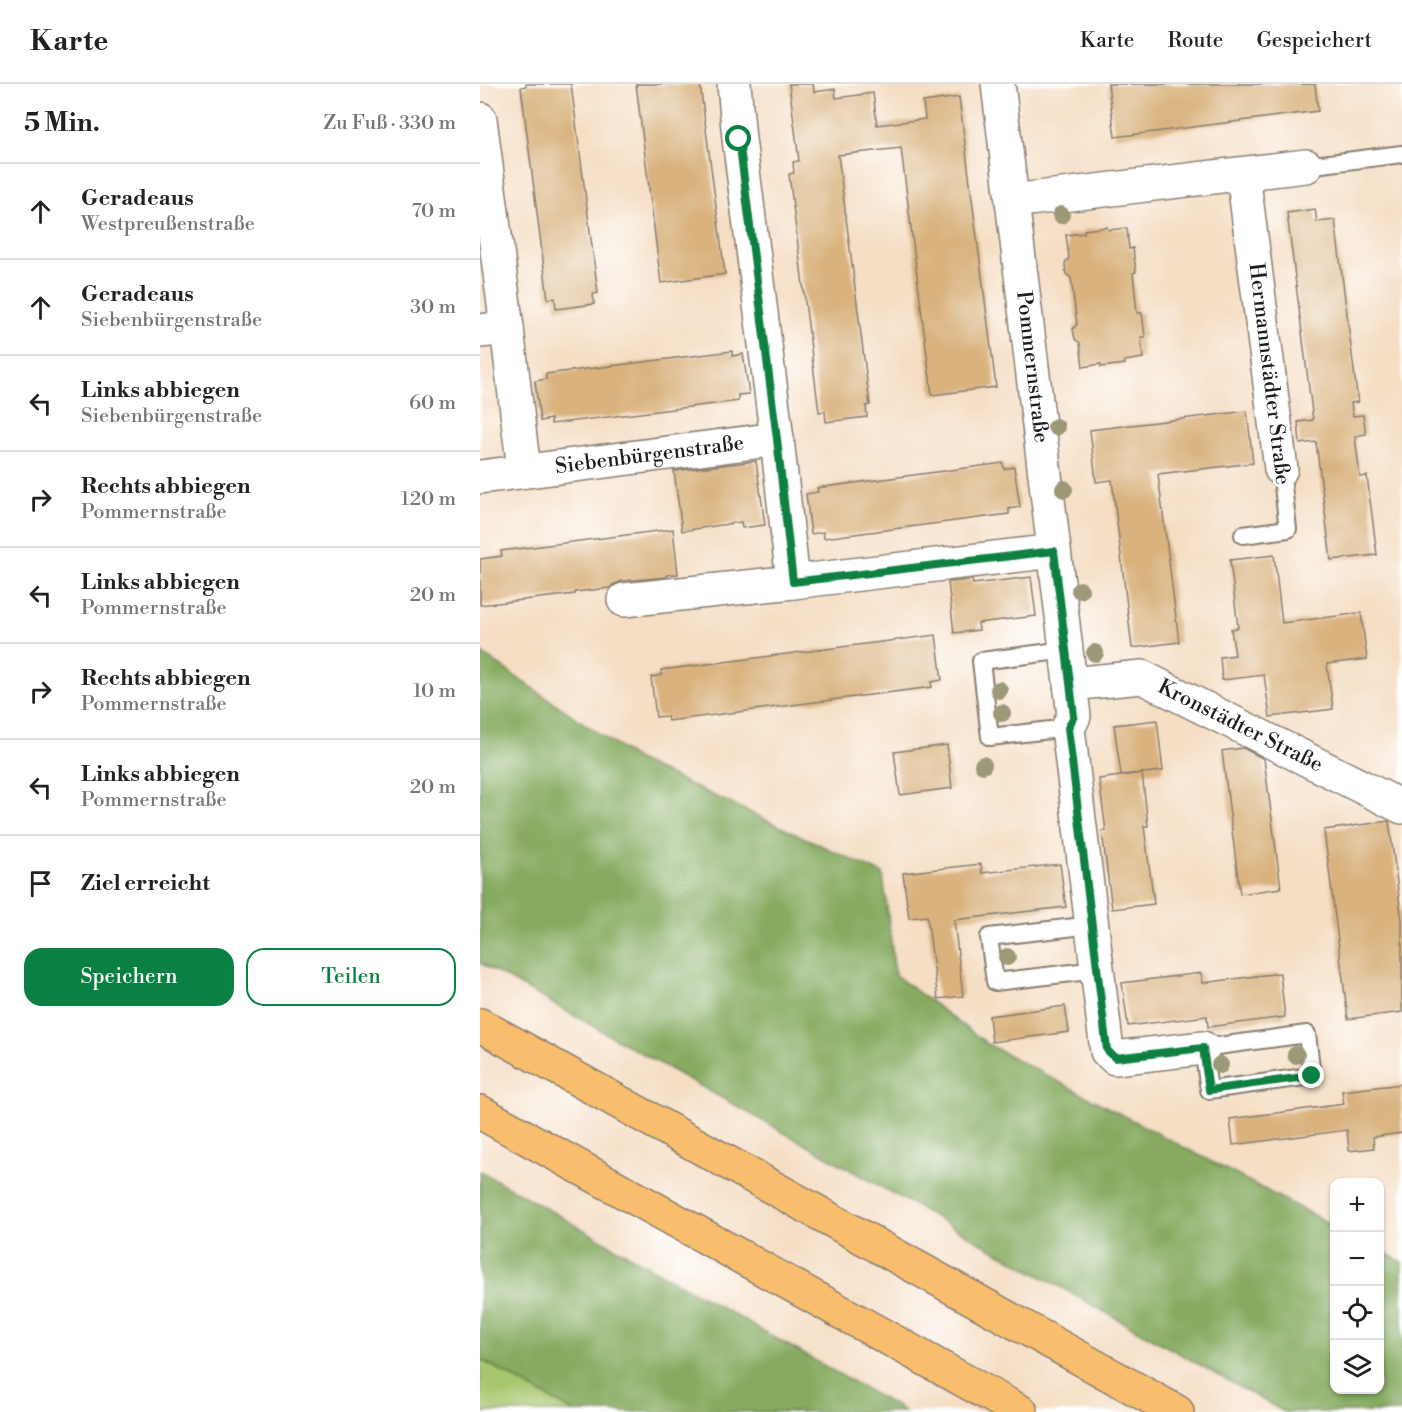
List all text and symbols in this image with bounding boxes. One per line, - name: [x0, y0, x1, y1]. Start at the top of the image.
- text: Karte: [30, 24, 108, 59]
- text: Karte: [1080, 28, 1134, 54]
- text: Route: [1167, 28, 1223, 54]
- text: Gespeichert: [1256, 28, 1372, 54]
- text: 5 Min.: [24, 107, 100, 139]
- text: Zu Fuß · 330 m: [323, 111, 456, 136]
- route start: [725, 125, 751, 151]
- text: Geradeaus: [81, 185, 194, 212]
- icon: ahead: [24, 195, 57, 228]
- text: 70 m: [412, 199, 456, 224]
- text: Westpreußenstraße: [81, 212, 255, 237]
- street label: Hermannstädter Straße: [1242, 262, 1296, 486]
- text: Geradeaus: [81, 281, 194, 308]
- street label: Pommernstraße: [1010, 289, 1054, 444]
- icon: ahead: [24, 291, 57, 324]
- text: 30 m: [410, 295, 456, 320]
- text: Siebenbürgenstraße: [81, 308, 262, 333]
- text: Links abbiegen: [81, 377, 240, 404]
- icon: left: [24, 387, 57, 420]
- text: 60 m: [409, 391, 456, 416]
- text: Siebenbürgenstraße: [81, 404, 262, 429]
- street label: Siebenbürgenstraße: [554, 430, 746, 480]
- text: Rechts abbiegen: [81, 473, 251, 500]
- icon: right: [24, 483, 57, 516]
- text: 120 m: [401, 487, 456, 512]
- text: Pommernstraße: [81, 500, 227, 525]
- text: Links abbiegen: [81, 569, 240, 596]
- icon: left: [24, 579, 57, 612]
- text: 20 m: [410, 583, 456, 608]
- text: Pommernstraße: [81, 596, 227, 621]
- text: Rechts abbiegen: [81, 665, 251, 692]
- street label: Kronstädter Straße: [1153, 674, 1327, 778]
- icon: right: [24, 675, 57, 708]
- text: 10 m: [413, 679, 456, 704]
- text: Pommernstraße: [81, 692, 227, 717]
- text: Links abbiegen: [81, 761, 240, 788]
- icon: left: [24, 771, 57, 804]
- text: 20 m: [410, 775, 456, 800]
- text: Pommernstraße: [81, 788, 227, 813]
- icon: arrive: [24, 867, 57, 900]
- text: Ziel erreicht: [81, 870, 210, 897]
- button: Speichern: [24, 948, 234, 1006]
- button: Teilen: [246, 948, 456, 1006]
- route end: [1298, 1062, 1324, 1088]
- map controls: [1330, 1178, 1384, 1394]
- button: +: [1330, 1178, 1384, 1232]
- button: −: [1330, 1232, 1384, 1286]
- button: locate: [1330, 1286, 1384, 1340]
- button: layers: [1330, 1340, 1384, 1394]

